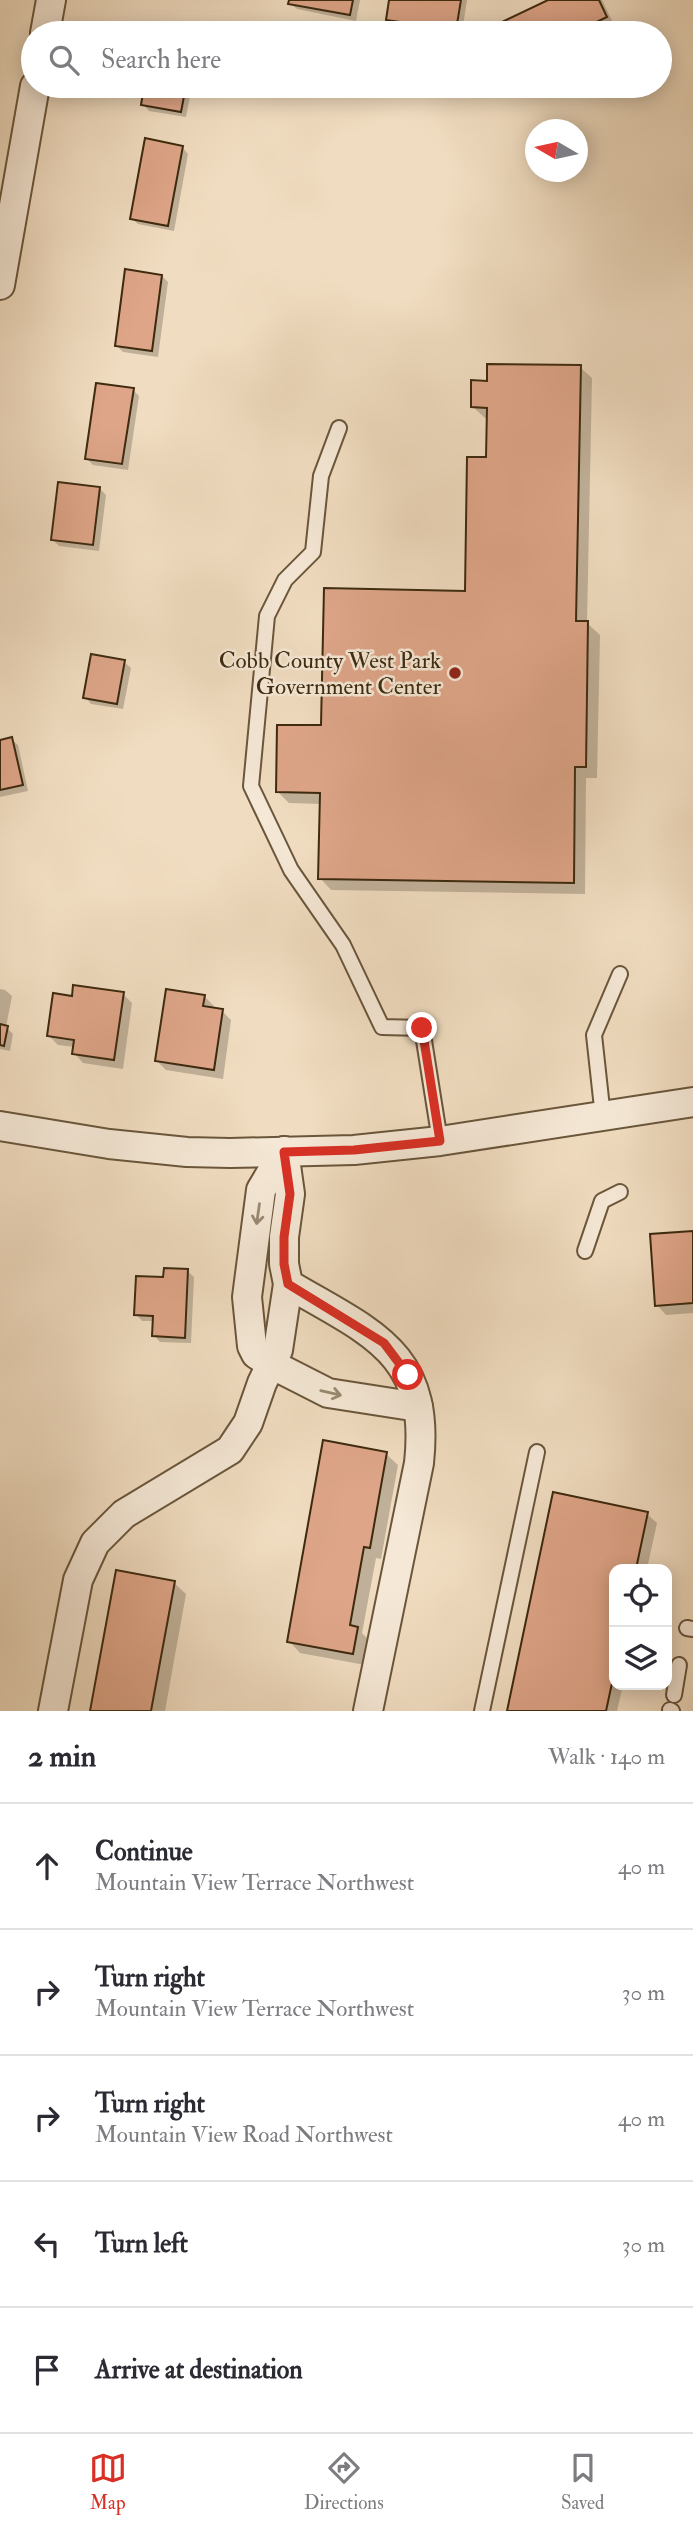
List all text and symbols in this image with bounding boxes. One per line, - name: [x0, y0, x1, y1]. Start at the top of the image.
- search box: [21, 21, 672, 98]
- icon: search: [45, 41, 83, 79]
- text: Search here: [101, 44, 221, 76]
- north arrow: [525, 119, 588, 182]
- place label: Cobb County West Park Government Center: [219, 646, 441, 701]
- marker: Cobb County West Park Government Center: [447, 665, 463, 681]
- route end: [406, 1012, 437, 1043]
- one-way arrow: [252, 1202, 265, 1224]
- route start: [392, 1359, 423, 1390]
- one-way arrow: [319, 1386, 342, 1400]
- map controls: [609, 1564, 672, 1690]
- button: locate: [609, 1564, 672, 1627]
- button: layers: [609, 1627, 672, 1690]
- text: 2 min: [28, 1738, 96, 1775]
- text: Walk · 140 m: [548, 1742, 665, 1771]
- text: Continue: [95, 1836, 193, 1868]
- icon: ahead: [28, 1847, 66, 1885]
- text: 40 m: [618, 1852, 665, 1881]
- text: Mountain View Terrace Northwest: [95, 1868, 414, 1897]
- text: Turn right: [95, 1962, 205, 1994]
- icon: right: [28, 1973, 66, 2011]
- text: 30 m: [622, 1978, 665, 2007]
- text: Mountain View Terrace Northwest: [95, 1994, 414, 2023]
- text: Turn right: [95, 2088, 205, 2120]
- icon: right: [28, 2099, 66, 2137]
- text: 40 m: [618, 2104, 665, 2133]
- text: Mountain View Road Northwest: [95, 2120, 393, 2149]
- icon: left: [28, 2225, 66, 2263]
- text: Turn left: [95, 2228, 188, 2260]
- text: 30 m: [622, 2230, 665, 2259]
- icon: arrive: [28, 2351, 66, 2389]
- text: Arrive at destination: [95, 2354, 303, 2386]
- tab: Map: [89, 2449, 127, 2515]
- tab: Directions: [304, 2449, 384, 2515]
- tab: Saved: [561, 2449, 604, 2515]

